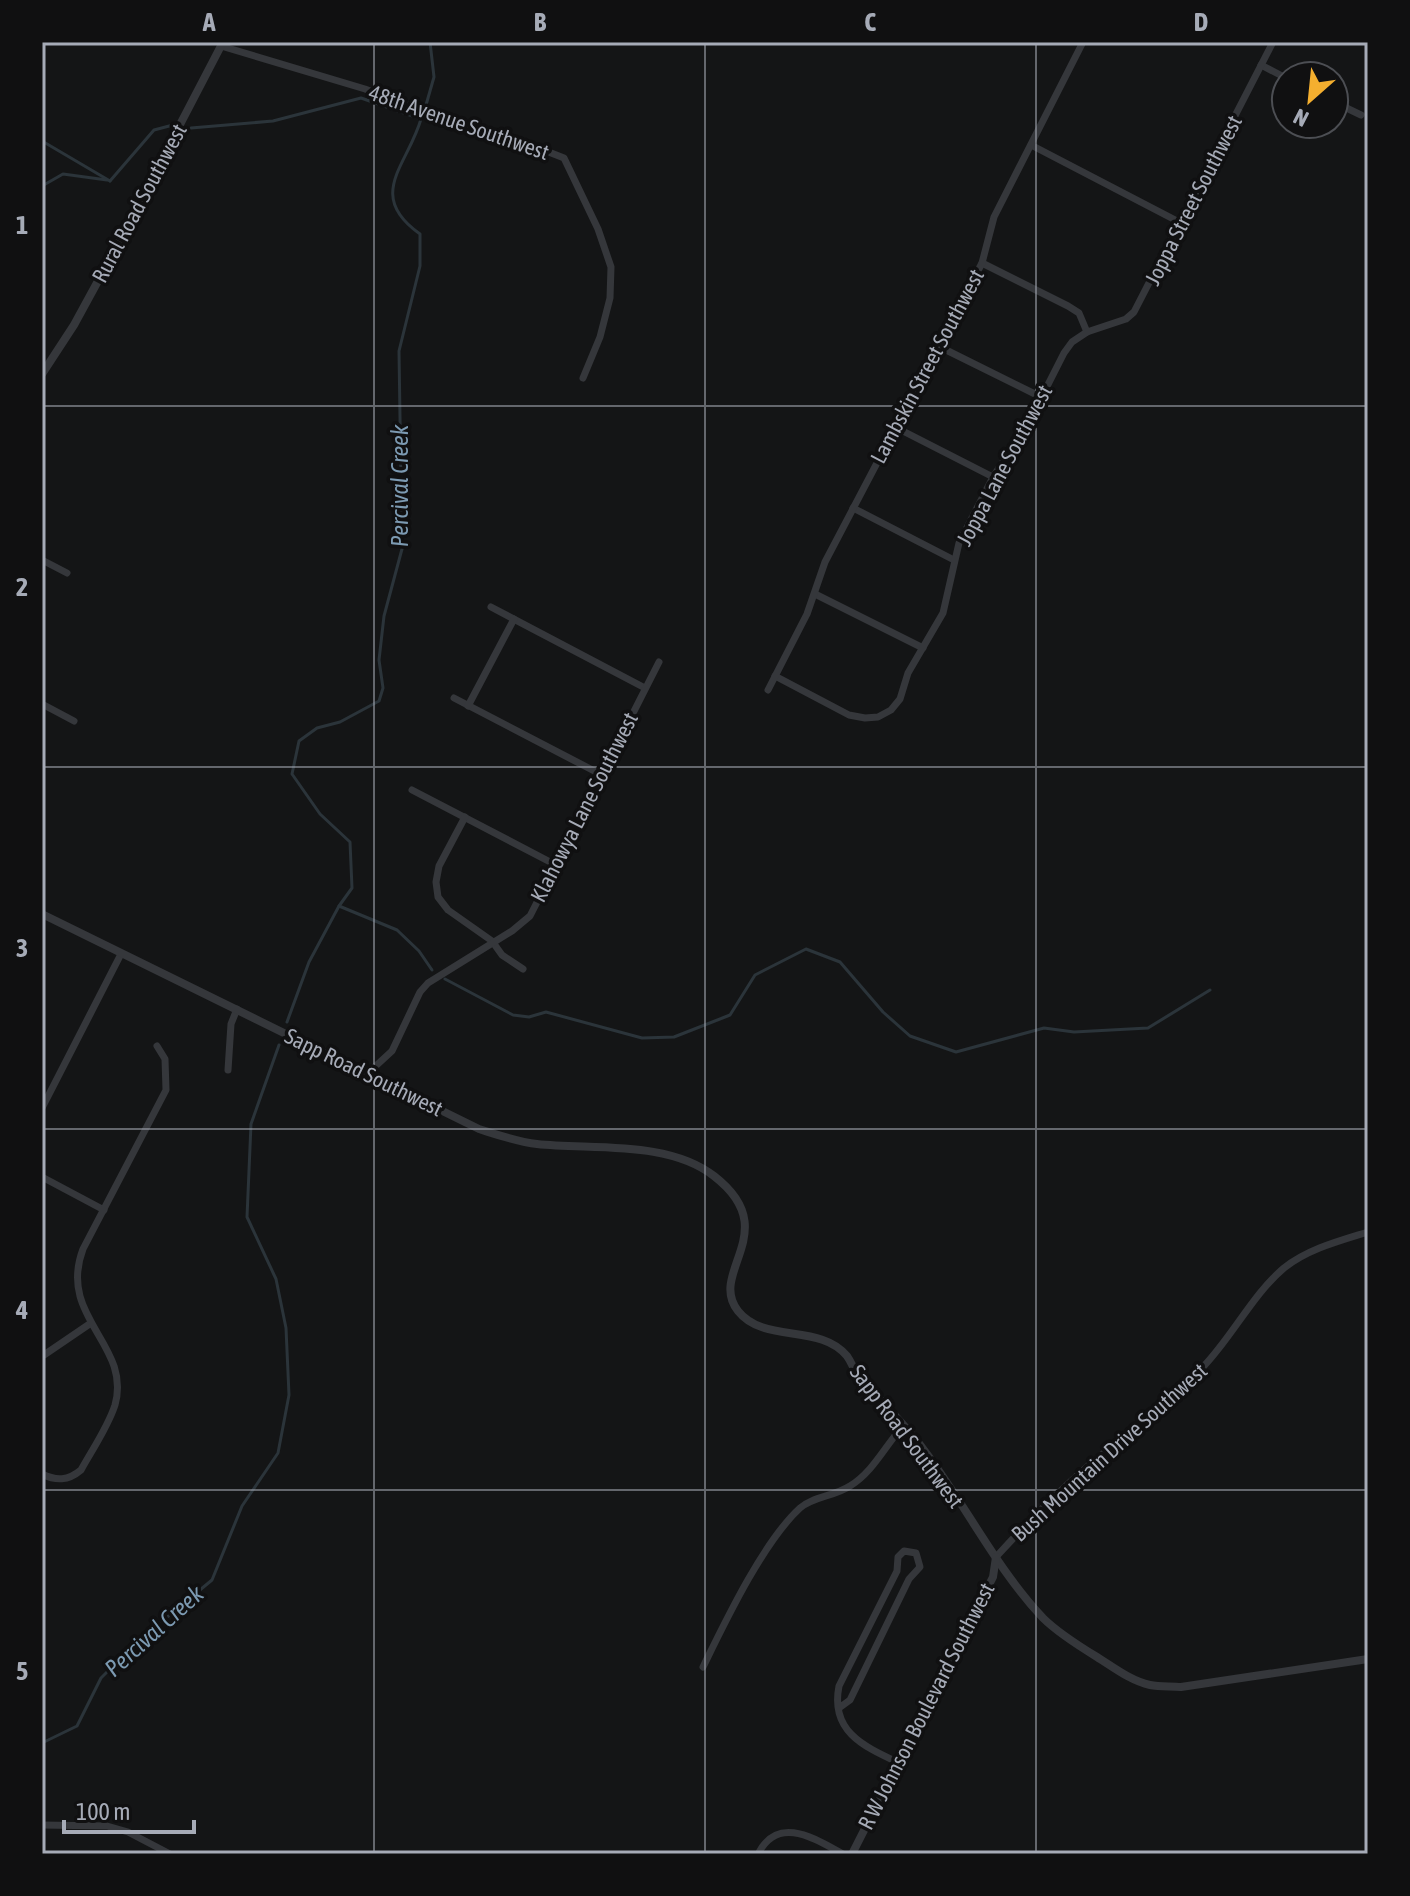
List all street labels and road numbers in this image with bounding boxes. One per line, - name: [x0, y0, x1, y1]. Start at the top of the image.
- street label: 48th Avenue Southwest: [365, 79, 553, 165]
- street label: Joppa Street Southwest: [1139, 111, 1247, 289]
- street label: Rural Road Southwest: [86, 119, 192, 287]
- street label: Lambskin Street Southwest: [865, 265, 989, 467]
- street label: Joppa Lane Southwest: [951, 380, 1057, 550]
- street label: Klahowya Lane Southwest: [525, 708, 643, 906]
- street label: Sapp Road Southwest: [281, 1022, 447, 1122]
- street label: Bush Mountain Drive Southwest: [1006, 1357, 1212, 1547]
- street label: Sapp Road Southwest: [845, 1359, 969, 1513]
- street label: R W Johnson Boulevard Southwest: [852, 1578, 1000, 1834]

